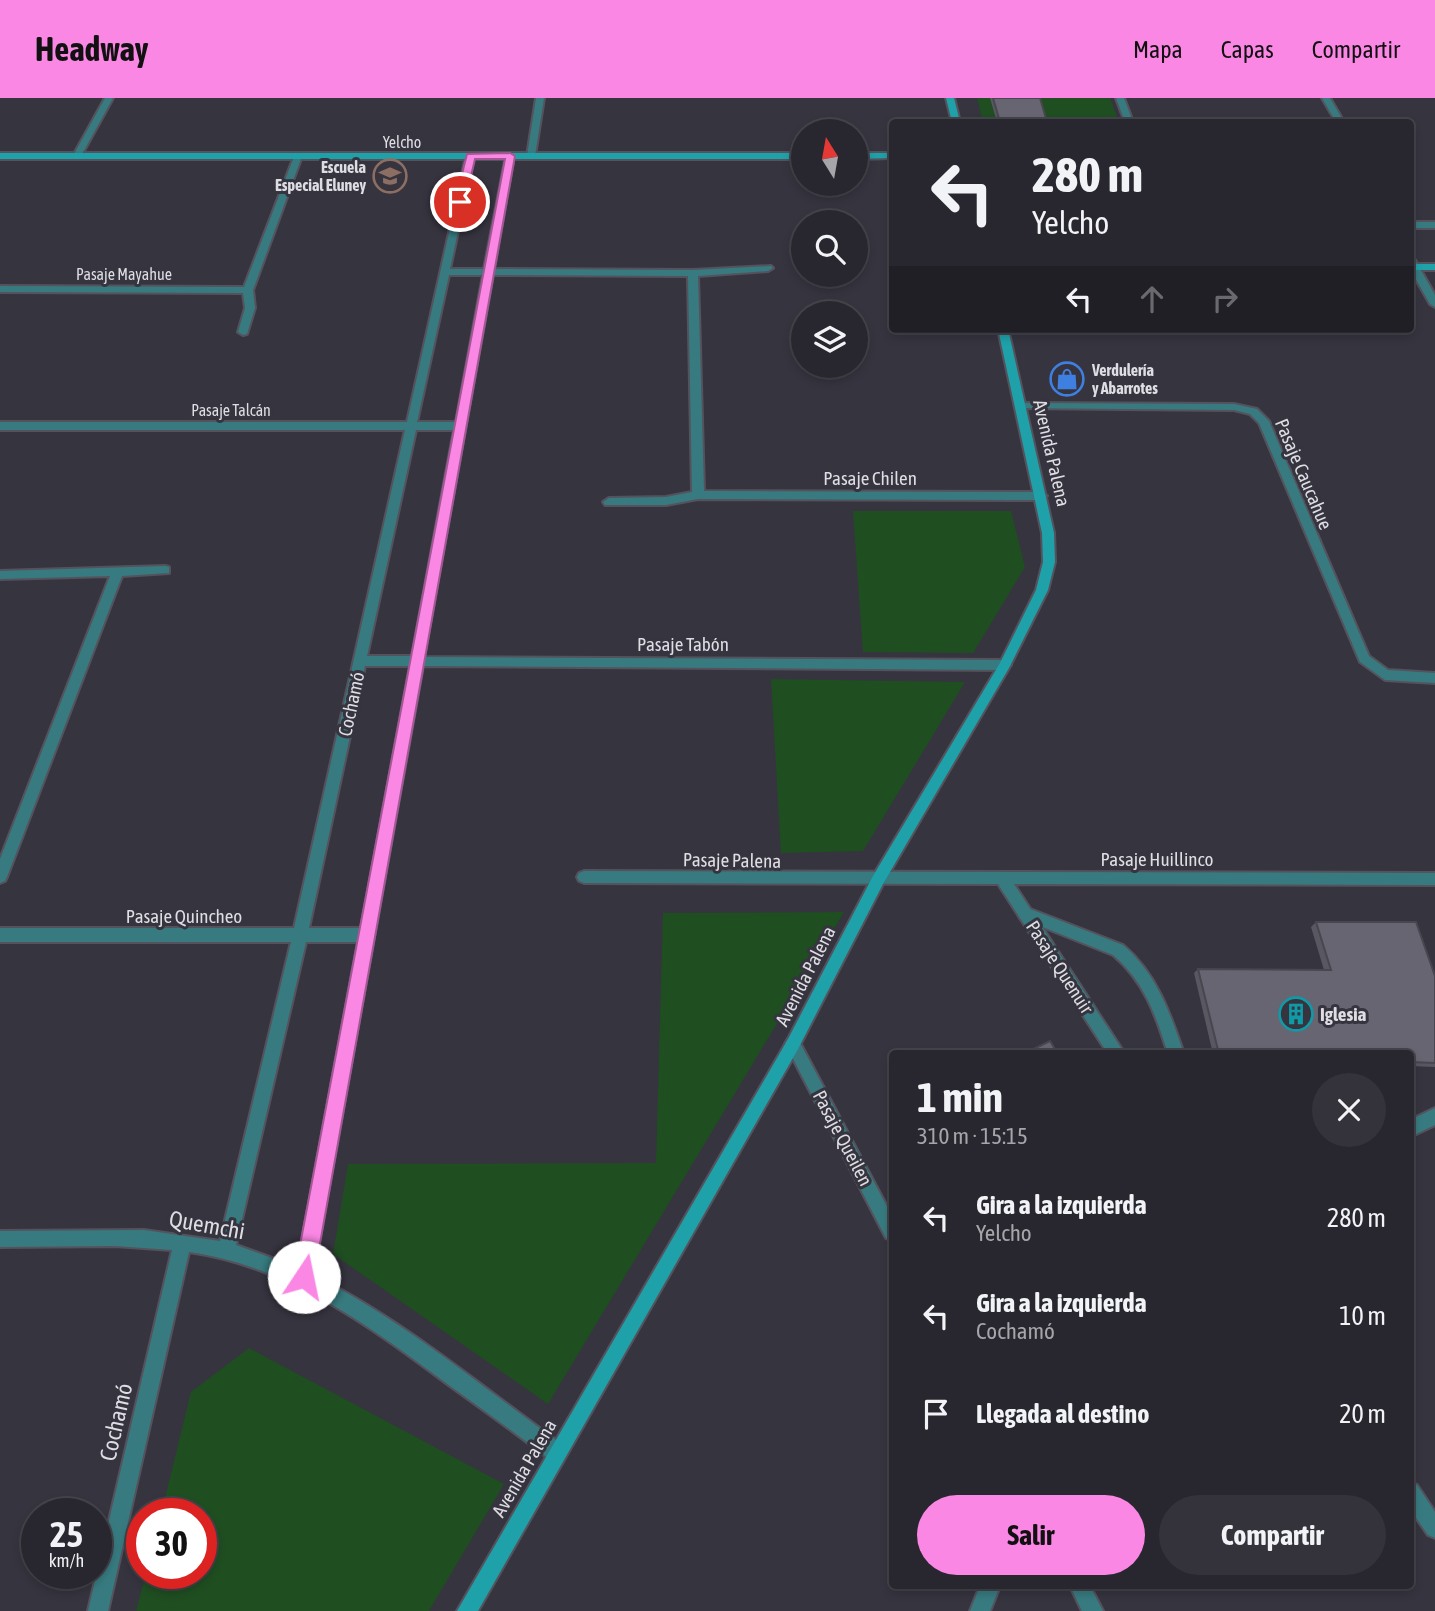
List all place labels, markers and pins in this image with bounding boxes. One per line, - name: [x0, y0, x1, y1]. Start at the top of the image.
- school or university icon: Escuela Especial Eluney: [371, 157, 409, 195]
- place label: Escuela Especial Eluney: [275, 158, 366, 194]
- pin: [430, 172, 490, 232]
- shop icon: Verdulería y Abarrotes: [1048, 360, 1086, 398]
- place label: Verdulería y Abarrotes: [1091, 361, 1158, 397]
- building icon: Iglesia: [1277, 995, 1315, 1033]
- place label: Iglesia: [1320, 1003, 1367, 1025]

